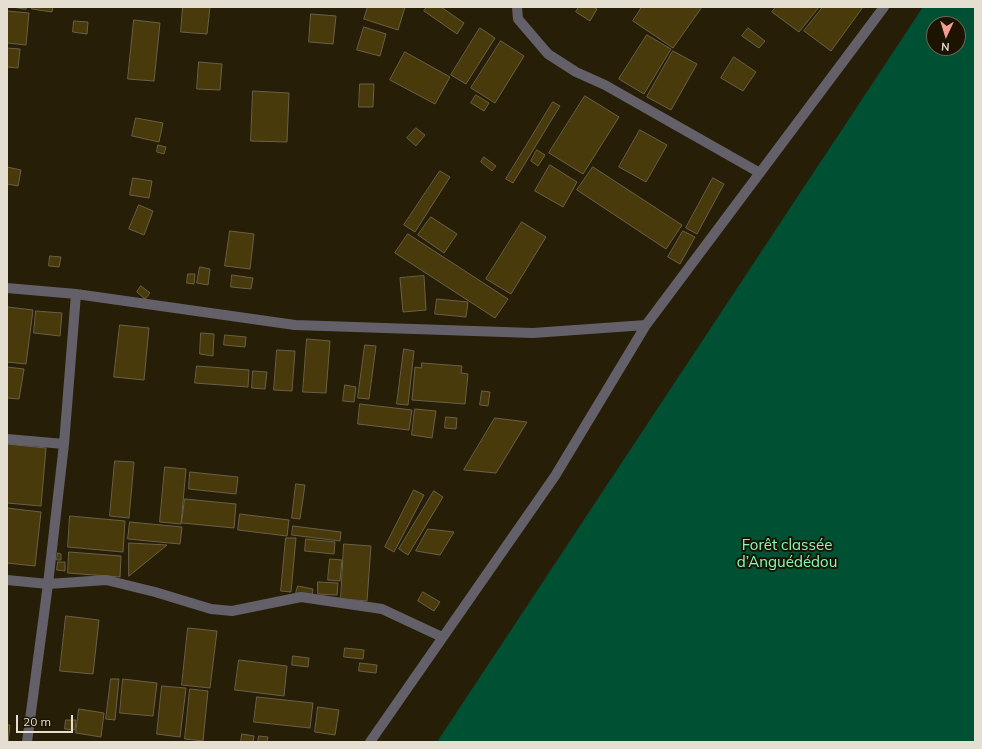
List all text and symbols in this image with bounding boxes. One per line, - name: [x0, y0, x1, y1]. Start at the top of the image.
- north arrow: [926, 16, 966, 56]
- text: N: [941, 40, 950, 54]
- park label: Forêt classée d’Anguédédou: [737, 536, 837, 571]
- scale bar: [18, 707, 75, 733]
- text: 20 m: [23, 714, 51, 729]

